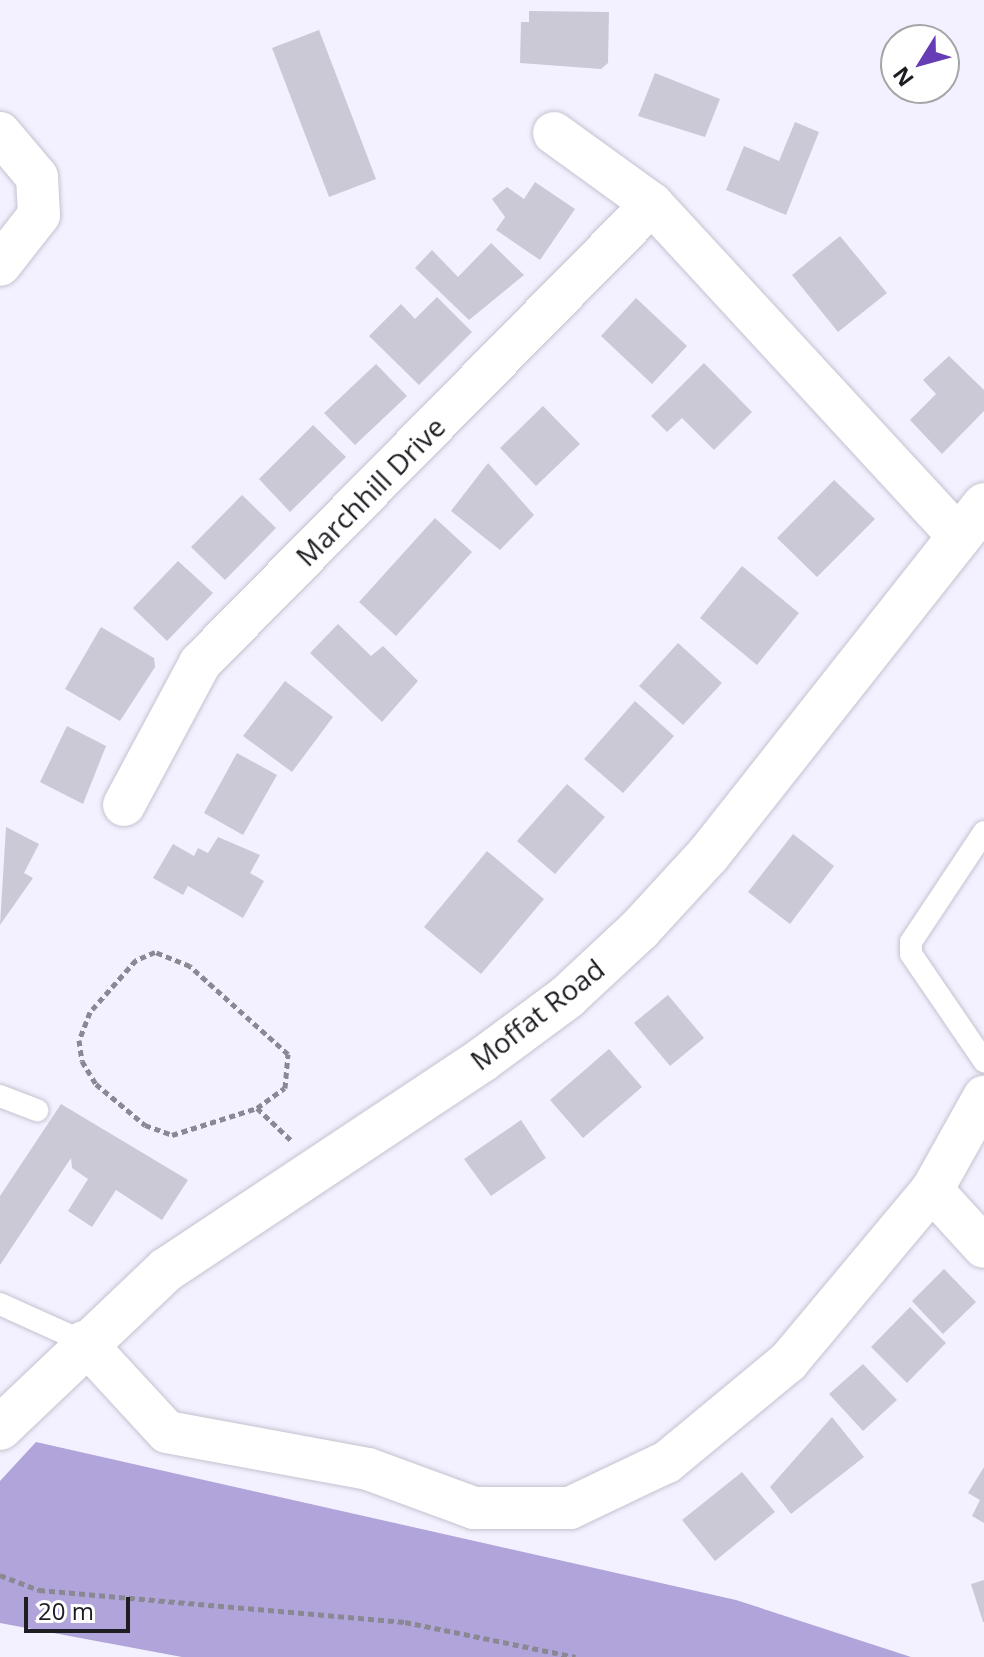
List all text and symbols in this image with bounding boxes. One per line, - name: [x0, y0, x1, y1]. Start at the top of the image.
- north arrow: [880, 24, 960, 104]
- text: N: [885, 61, 920, 93]
- street label: Marchhill Drive: [288, 409, 452, 573]
- street label: Moffat Road: [463, 951, 611, 1077]
- scale bar: [28, 1581, 134, 1631]
- text: 20 m: [38, 1594, 94, 1627]

